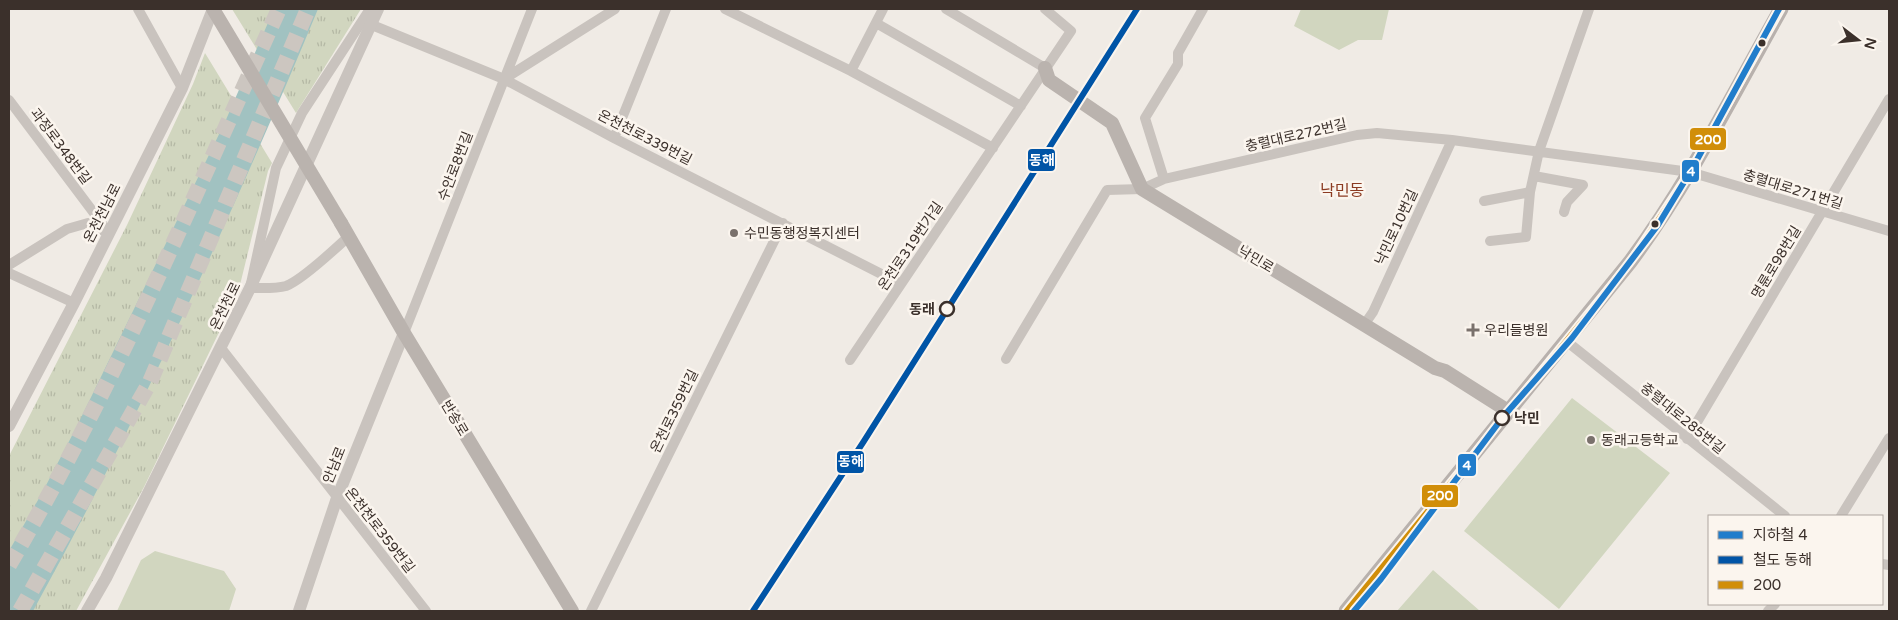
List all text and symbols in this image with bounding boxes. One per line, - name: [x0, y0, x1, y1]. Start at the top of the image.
- north arrow: [1833, 15, 1883, 65]
- text: N: [1860, 36, 1880, 51]
- unlabelled marker: [1757, 38, 1767, 48]
- street label: 과정로348번길: [26, 105, 95, 188]
- street label: 온천천로339번길: [595, 106, 695, 169]
- street label: 충렬대로272번길: [1244, 116, 1349, 155]
- line badge: 200: [1689, 127, 1727, 151]
- street label: 수안로8번길: [434, 129, 477, 203]
- text: 200: [1695, 131, 1721, 148]
- line badge: 동해: [1027, 148, 1056, 172]
- text: 동해: [1029, 152, 1055, 169]
- line badge: 4: [1681, 159, 1700, 183]
- text: 4: [1687, 163, 1696, 180]
- street label: 충렬대로271번길: [1741, 166, 1845, 213]
- street label: 온천천남로: [80, 181, 125, 246]
- district label: 낙민동: [1320, 181, 1364, 201]
- street label: 낙민로10번길: [1371, 186, 1421, 268]
- street label: 온천로319번가길: [874, 199, 946, 294]
- unlabelled marker: [1650, 219, 1660, 229]
- street label: 명륜로98번길: [1748, 223, 1805, 302]
- place label: 수민동행정복지센터: [744, 225, 860, 242]
- marker: 수민동행정복지센터: [728, 227, 740, 239]
- street label: 낙민로: [1235, 242, 1277, 277]
- street label: 온천천로: [207, 279, 244, 333]
- place label: 동래: [909, 301, 935, 318]
- marker: 동래: [939, 301, 955, 317]
- place label: 우리들병원: [1484, 322, 1548, 339]
- marker: 우리들병원: [1466, 323, 1480, 337]
- street label: 온천로359번길: [647, 367, 702, 456]
- street label: 충렬대로285번길: [1637, 379, 1728, 458]
- street label: 반송로: [437, 397, 472, 439]
- marker: 낙민: [1494, 410, 1510, 426]
- place label: 낙민: [1514, 410, 1540, 427]
- place label: 동래고등학교: [1601, 432, 1678, 449]
- marker: 동래고등학교: [1585, 434, 1597, 446]
- street label: 안남로: [319, 444, 350, 486]
- line badge: 동해: [836, 450, 865, 474]
- text: 동해: [838, 453, 864, 470]
- line badge: 4: [1457, 453, 1477, 477]
- text: 4: [1463, 457, 1472, 474]
- street label: 온천천로359번길: [341, 484, 418, 576]
- line badge: 200: [1421, 484, 1459, 508]
- text: 200: [1427, 487, 1453, 504]
- legend: [1708, 515, 1883, 605]
- text: 지하철 4: [1753, 526, 1808, 544]
- text: 철도 동해: [1753, 551, 1812, 569]
- text: 200: [1753, 576, 1781, 594]

